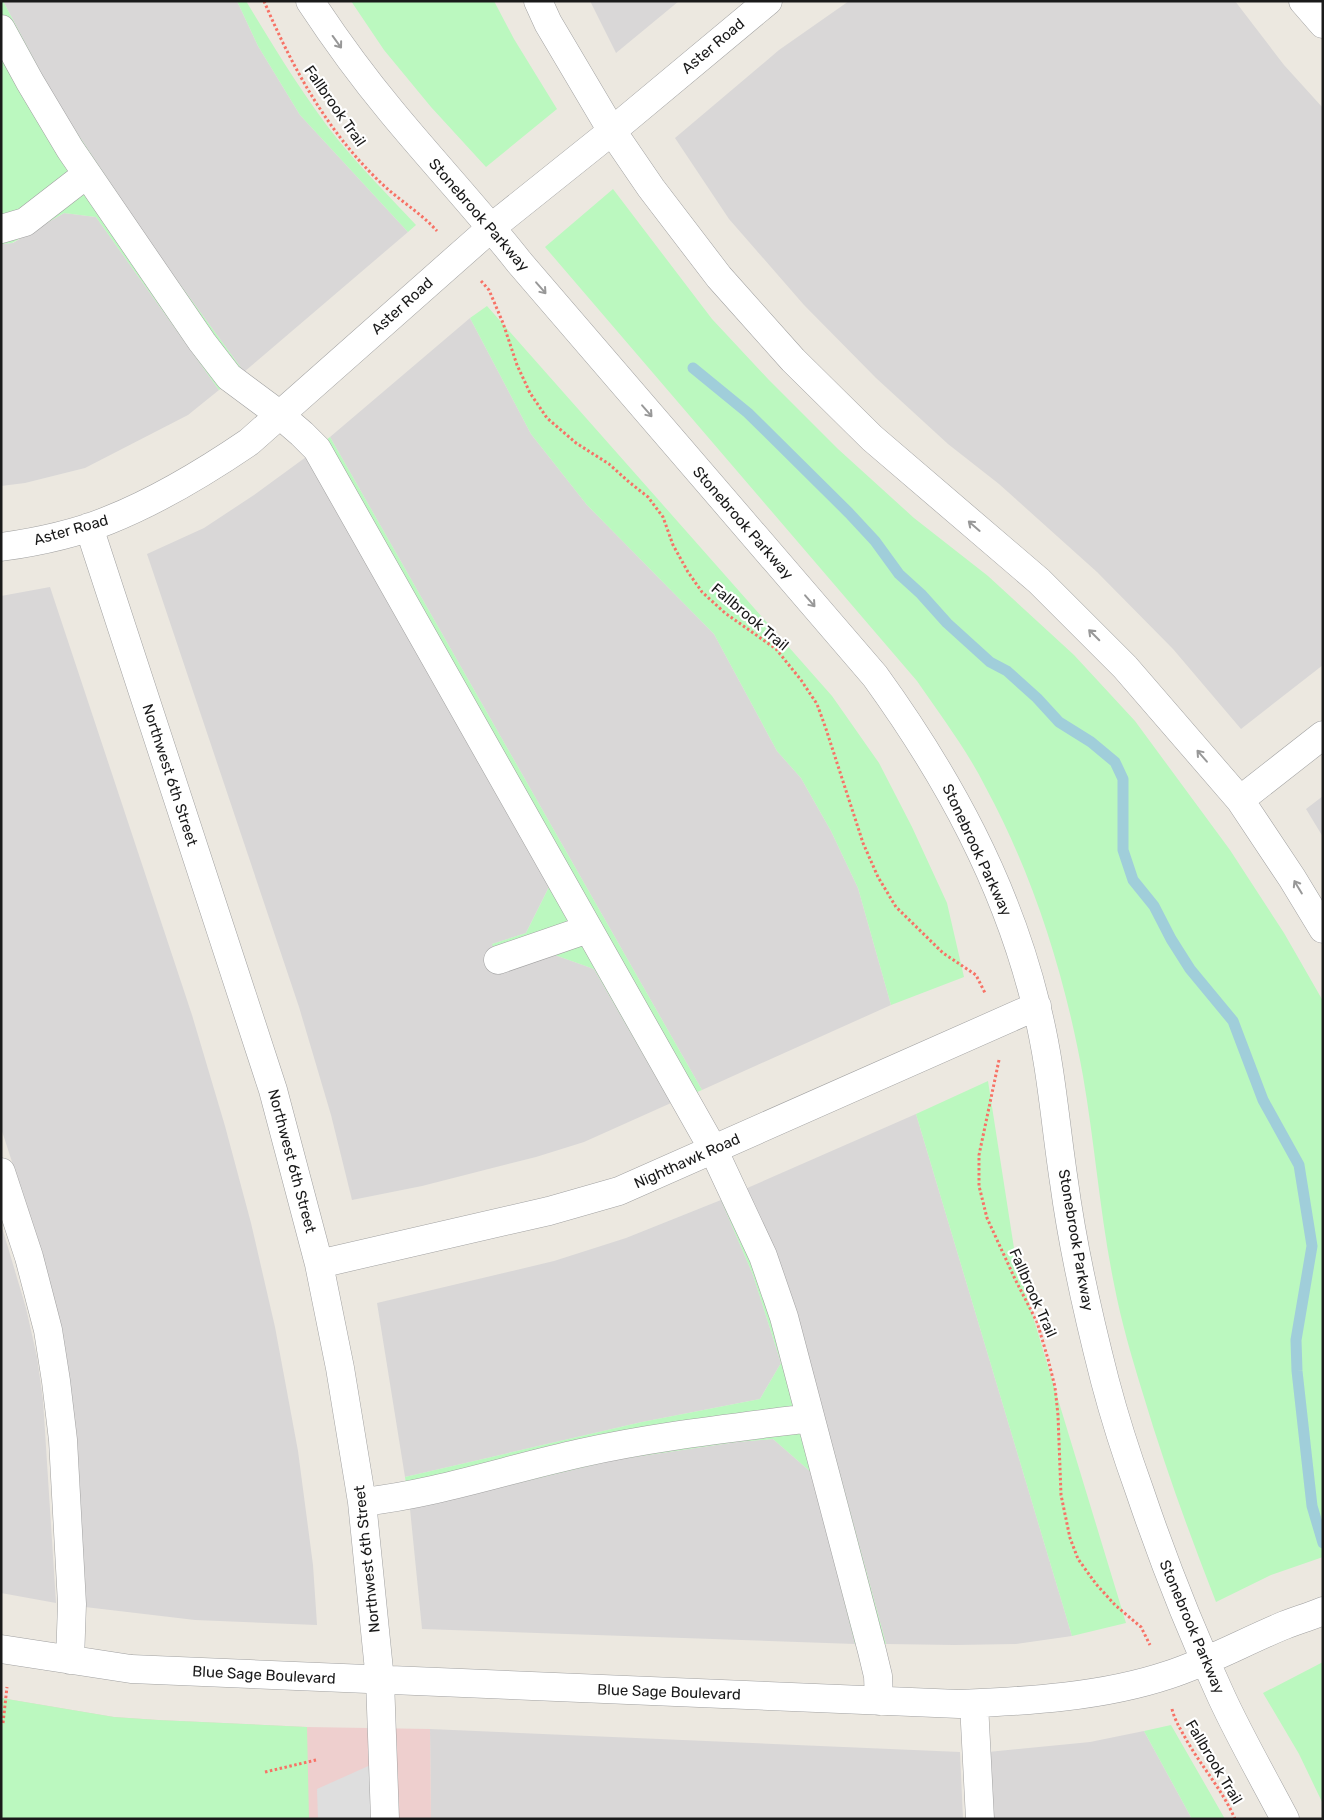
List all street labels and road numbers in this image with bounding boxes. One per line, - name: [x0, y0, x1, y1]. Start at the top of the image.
- street label: Aster Road: [678, 15, 748, 77]
- street label: Fallbrook Trail: [300, 62, 370, 150]
- street label: Stonebrook Parkway: [425, 155, 533, 275]
- street label: Aster Road: [368, 274, 436, 338]
- street label: Stonebrook Parkway: [689, 463, 797, 583]
- street label: Aster Road: [32, 511, 110, 549]
- street label: Fallbrook Trail: [708, 580, 792, 654]
- street label: Northwest 6th Street: [139, 702, 201, 848]
- street label: Stonebrook Parkway: [938, 781, 1016, 919]
- street label: Northwest 6th Street: [264, 1087, 320, 1235]
- street label: Nighthawk Road: [631, 1130, 743, 1192]
- street label: Stonebrook Parkway: [1055, 1168, 1097, 1312]
- street label: Fallbrook Trail: [1005, 1246, 1061, 1340]
- street label: Northwest 6th Street: [350, 1484, 384, 1634]
- street label: Stonebrook Parkway: [1156, 1557, 1228, 1697]
- street label: Blue Sage Boulevard: [192, 1662, 336, 1688]
- street label: Blue Sage Boulevard: [597, 1680, 741, 1704]
- street label: Fallbrook Trail: [1182, 1717, 1246, 1807]

